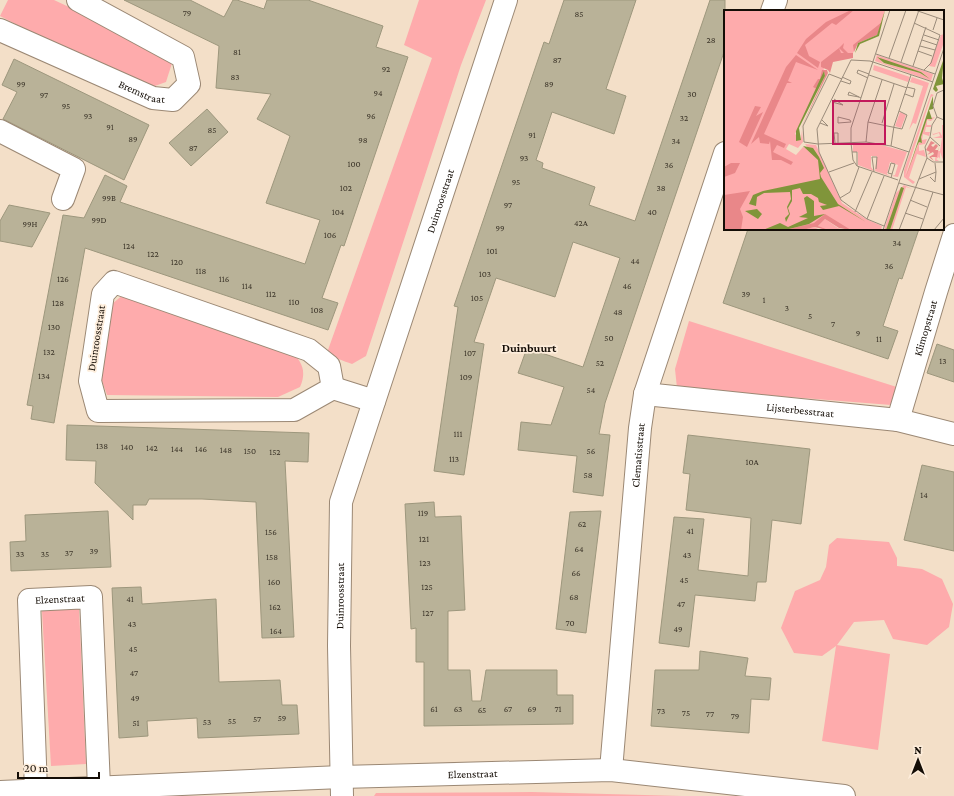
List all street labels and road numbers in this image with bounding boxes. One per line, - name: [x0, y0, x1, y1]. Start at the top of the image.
- street label: Bremstraat: [117, 78, 166, 105]
- street label: Duinroosstraat: [424, 167, 456, 234]
- street label: Klimopstraat: [911, 298, 939, 357]
- street label: Duinroosstraat: [85, 304, 107, 372]
- street label: Lijsterbesstraat: [766, 400, 835, 419]
- street label: Clematisstraat: [629, 422, 647, 488]
- street label: Duinroosstraat: [333, 562, 346, 629]
- street label: Elzenstraat: [35, 591, 85, 606]
- street label: Elzenstraat: [448, 767, 498, 780]

